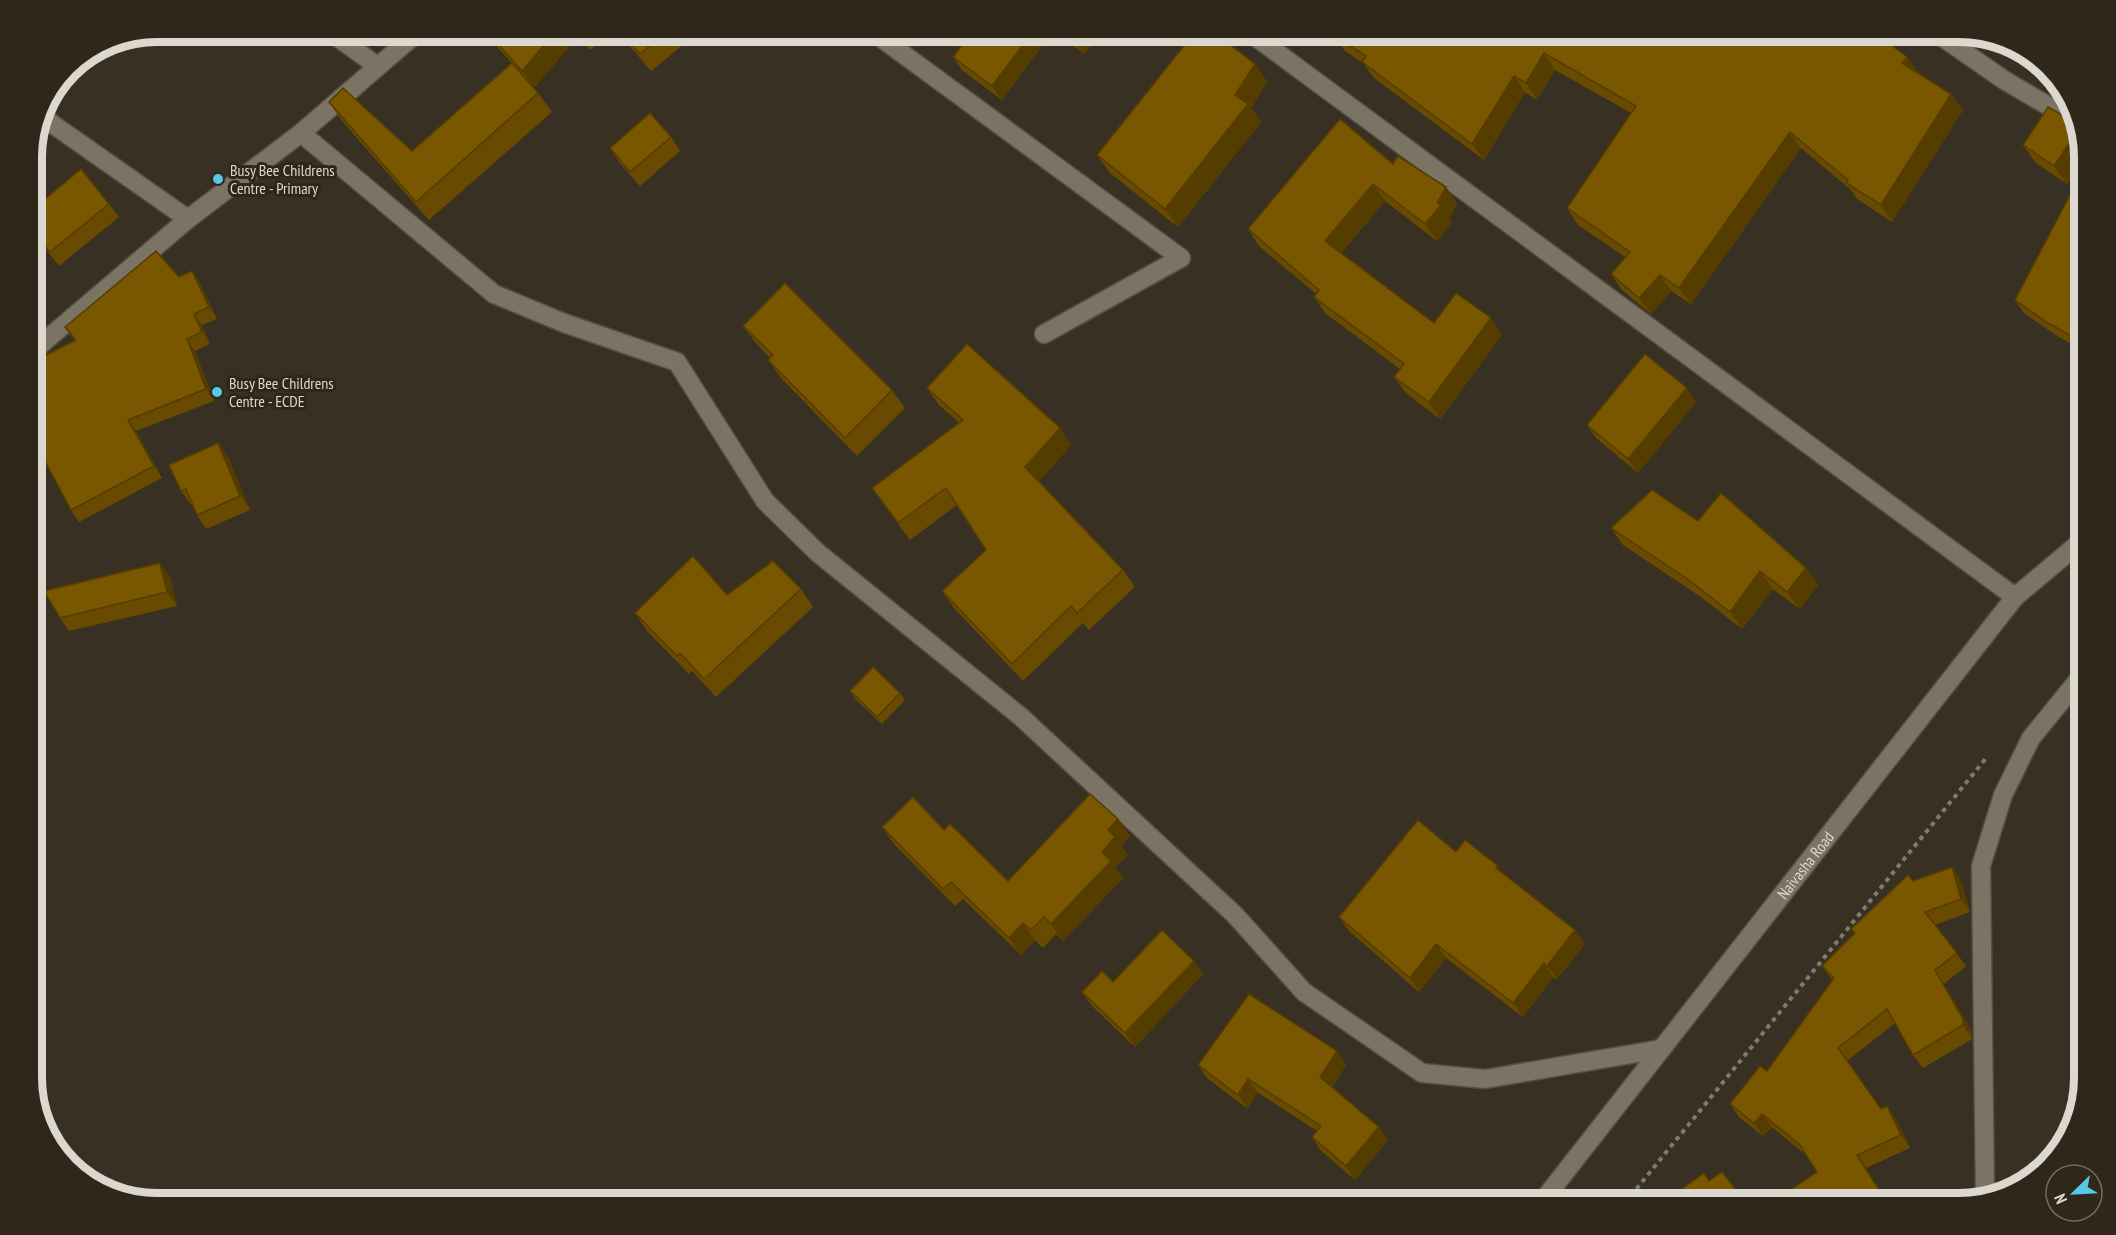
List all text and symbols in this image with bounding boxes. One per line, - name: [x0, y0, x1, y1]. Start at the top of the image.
- place label: Busy Bee Childrens Centre - Primary: [230, 160, 335, 198]
- marker: Busy Bee Childrens Centre - Primary: [211, 172, 225, 186]
- place label: Busy Bee Childrens Centre - ECDE: [229, 373, 334, 411]
- marker: Busy Bee Childrens Centre - ECDE: [210, 385, 224, 399]
- street label: Naivasha Road: [1773, 827, 1838, 903]
- north arrow: [2044, 1163, 2104, 1223]
- text: N: [2049, 1191, 2071, 1207]

